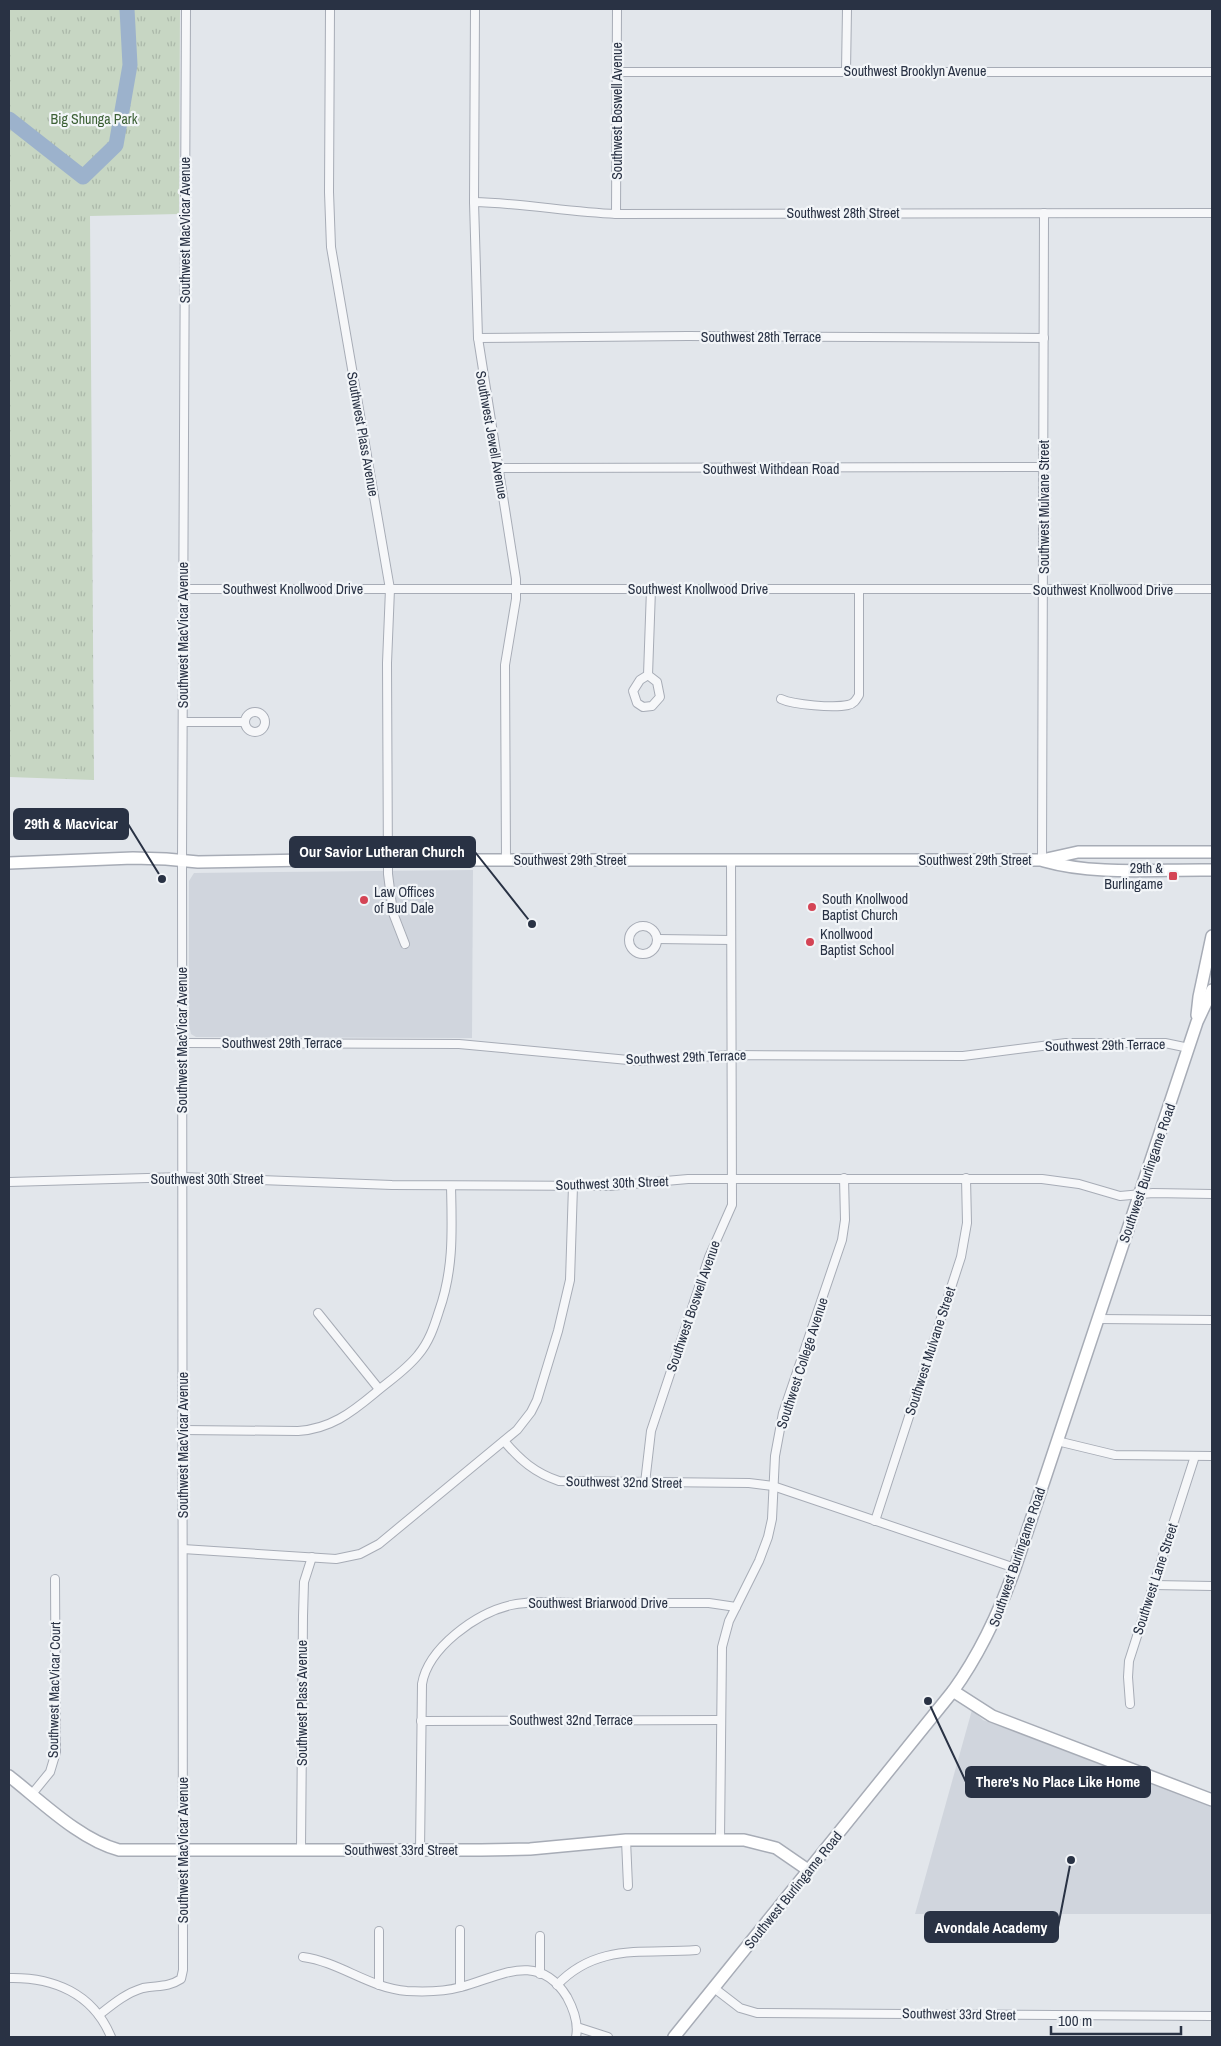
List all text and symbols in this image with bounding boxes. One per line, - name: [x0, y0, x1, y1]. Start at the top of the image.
- street label: Southwest Boswell Avenue: [608, 42, 626, 180]
- street label: Southwest Brooklyn Avenue: [844, 62, 986, 80]
- park label: Big Shunga Park: [51, 110, 138, 128]
- street label: Southwest MacVicar Avenue: [176, 157, 194, 303]
- street label: Southwest 28th Street: [787, 204, 899, 222]
- street label: Southwest 28th Terrace: [701, 328, 821, 346]
- street label: Southwest Jewell Avenue: [472, 369, 512, 501]
- street label: Southwest Plass Avenue: [343, 370, 383, 498]
- street label: Southwest Mulvane Street: [1035, 440, 1053, 574]
- street label: Southwest Withdean Road: [703, 460, 839, 478]
- street label: Southwest MacVicar Avenue: [174, 562, 192, 708]
- street label: Southwest Knollwood Drive: [223, 580, 363, 598]
- street label: Southwest Knollwood Drive: [628, 580, 768, 598]
- street label: Southwest Knollwood Drive: [1033, 581, 1173, 599]
- callout: 29th & Macvicar: [14, 809, 128, 839]
- text: 29th & Macvicar: [24, 813, 118, 834]
- callout: Our Savior Lutheran Church: [290, 837, 475, 867]
- text: Our Savior Lutheran Church: [299, 841, 465, 862]
- street label: Southwest 29th Street: [514, 851, 626, 869]
- street label: Southwest 29th Street: [919, 851, 1031, 869]
- place label: 29th & Burlingame: [1104, 859, 1163, 893]
- marker: 29th & Burlingame: [1167, 870, 1179, 882]
- place label: Law Offices of Bud Dale: [374, 883, 435, 917]
- place label: South Knollwood Baptist Church: [822, 890, 908, 924]
- marker: Law Offices of Bud Dale: [358, 894, 370, 906]
- marker: South Knollwood Baptist Church: [806, 901, 818, 913]
- place label: Knollwood Baptist School: [820, 925, 894, 959]
- marker: Knollwood Baptist School: [804, 936, 816, 948]
- street label: Southwest MacVicar Avenue: [173, 967, 191, 1113]
- street label: Southwest 29th Terrace: [222, 1034, 342, 1052]
- street label: Southwest 29th Terrace: [1045, 1035, 1165, 1055]
- street label: Southwest 29th Terrace: [626, 1046, 746, 1068]
- street label: Southwest Burlingame Road: [1115, 1101, 1179, 1245]
- street label: Southwest 30th Street: [151, 1170, 263, 1188]
- street label: Southwest 30th Street: [555, 1172, 669, 1194]
- street label: Southwest Boswell Avenue: [662, 1238, 724, 1374]
- street label: Southwest Mulvane Street: [901, 1284, 959, 1418]
- street label: Southwest College Avenue: [772, 1295, 832, 1431]
- street label: Southwest MacVicar Avenue: [174, 1372, 192, 1518]
- street label: Southwest 32nd Street: [566, 1472, 682, 1492]
- street label: Southwest Burlingame Road: [985, 1485, 1049, 1629]
- street label: Southwest Lane Street: [1128, 1521, 1182, 1637]
- street label: Southwest Briarwood Drive: [528, 1594, 668, 1612]
- street label: Southwest MacVicar Court: [44, 1622, 64, 1758]
- street label: Southwest Plass Avenue: [293, 1640, 311, 1766]
- street label: Southwest 32nd Terrace: [509, 1711, 633, 1729]
- callout: There’s No Place Like Home: [966, 1767, 1150, 1797]
- text: There’s No Place Like Home: [976, 1771, 1140, 1792]
- street label: Southwest MacVicar Avenue: [174, 1777, 192, 1923]
- street label: Southwest Burlingame Road: [740, 1828, 846, 1952]
- street label: Southwest 33rd Street: [344, 1841, 458, 1859]
- callout: Avondale Academy: [925, 1912, 1058, 1942]
- text: Avondale Academy: [935, 1917, 1047, 1938]
- street label: Southwest 33rd Street: [902, 2004, 1016, 2024]
- scale bar: [1051, 2004, 1181, 2036]
- text: 100 m: [1058, 2010, 1092, 2031]

